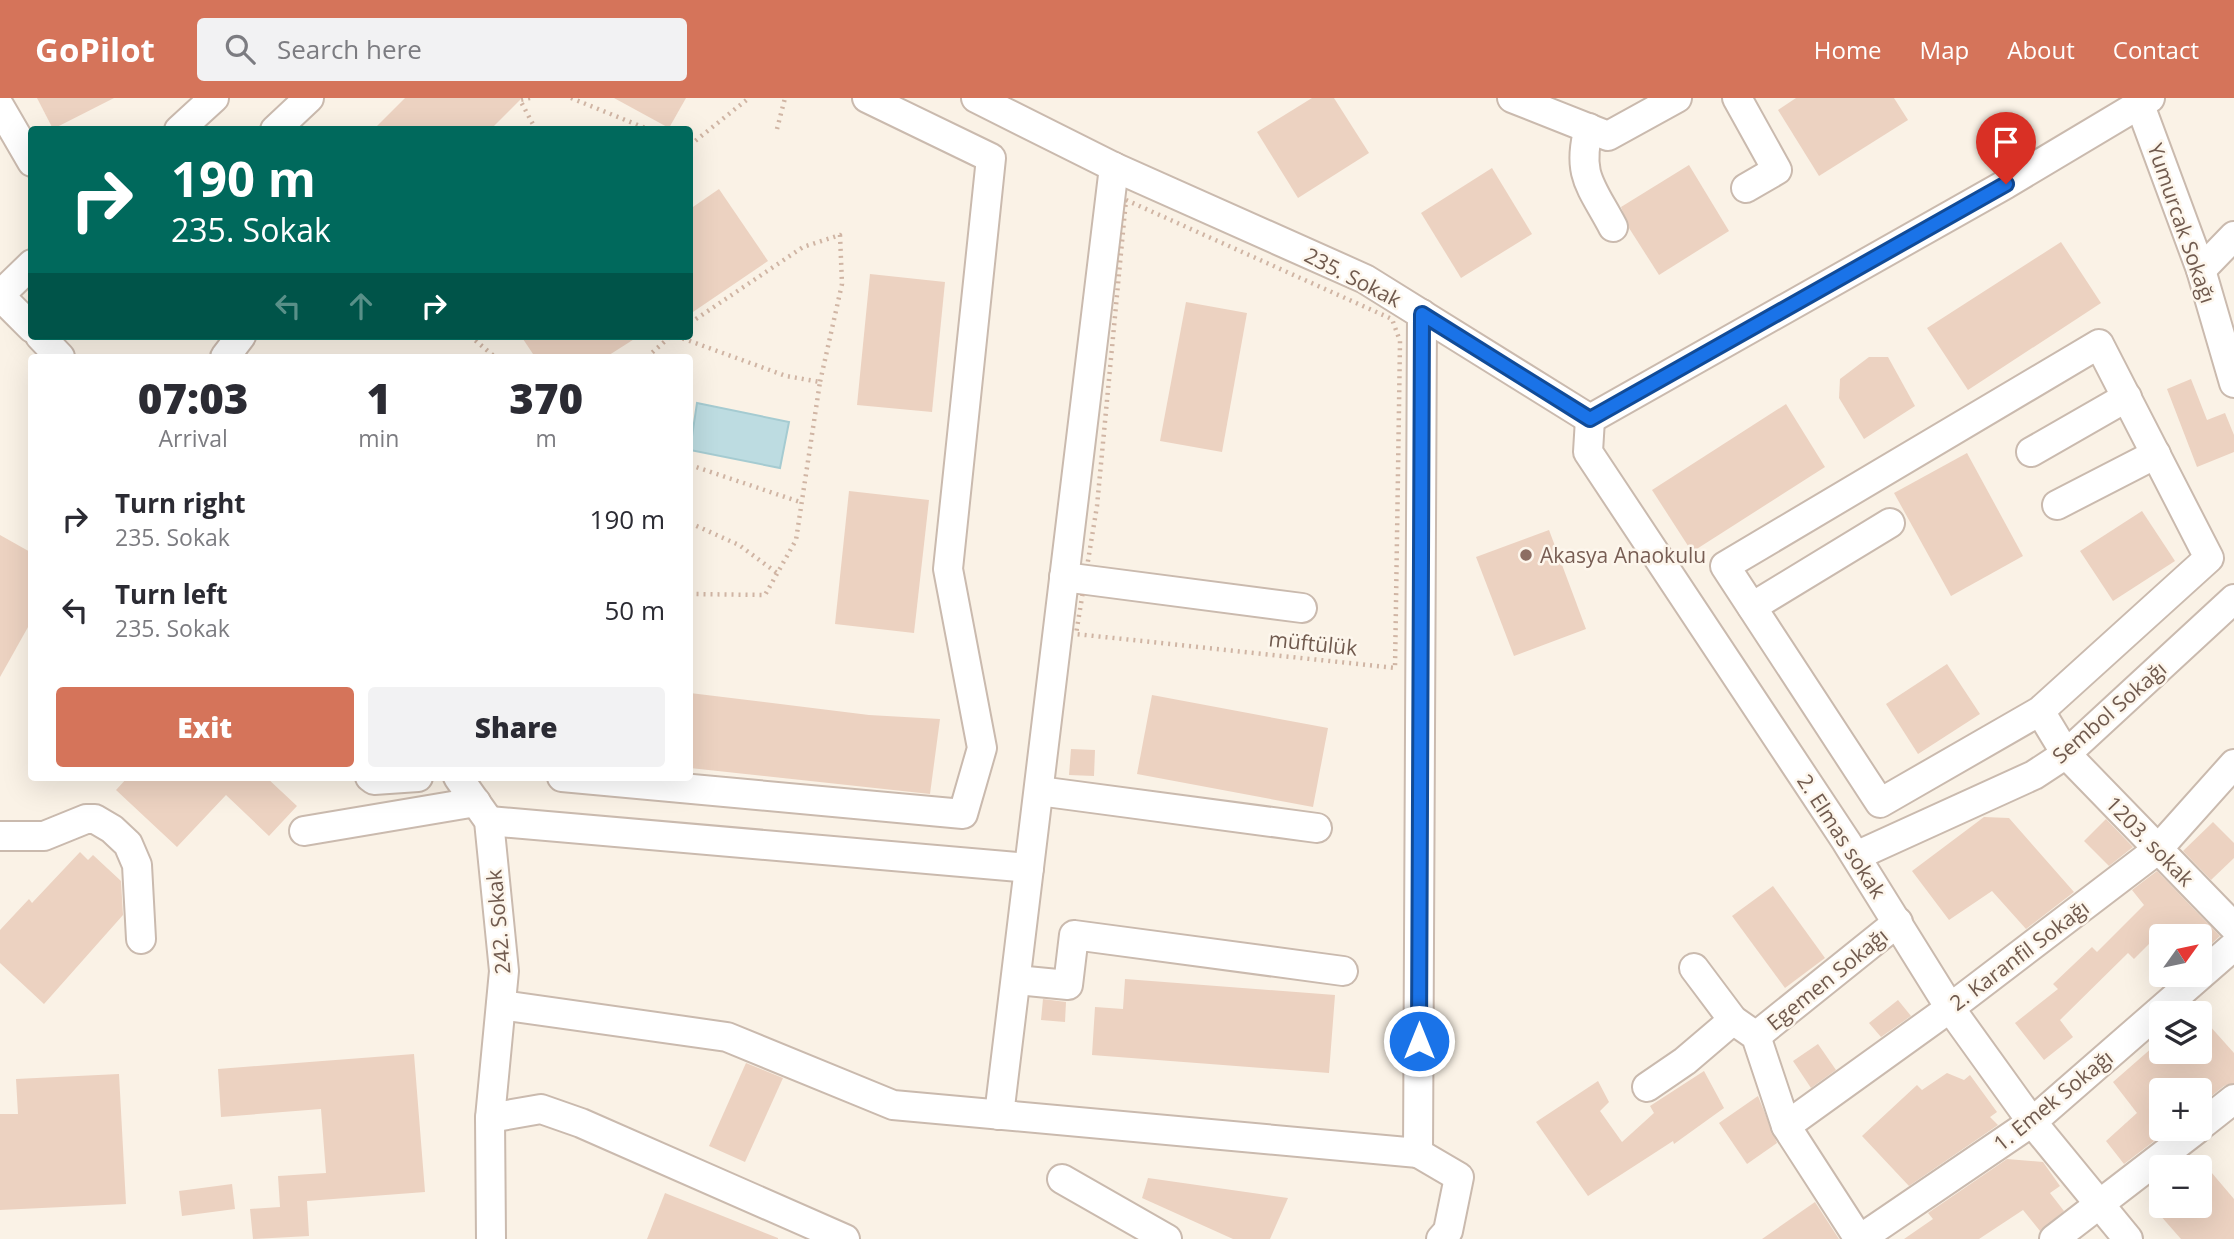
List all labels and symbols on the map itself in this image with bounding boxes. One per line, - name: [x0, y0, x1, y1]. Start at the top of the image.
- pin: [1976, 112, 2036, 184]
- street label: Yumurcak Sokağı: [2142, 139, 2222, 307]
- street label: 235. Sokak: [1300, 241, 1406, 313]
- place label: Akasya Anaokulu: [1540, 541, 1706, 569]
- marker: Akasya Anaokulu: [1518, 547, 1534, 563]
- street label: müftülük: [1267, 624, 1359, 662]
- street label: Sembol Sokağı: [2046, 655, 2172, 769]
- street label: 2. Elmas sokak: [1791, 768, 1893, 904]
- street label: 1203. sokak: [2100, 790, 2200, 892]
- street label: 242. Sokak: [479, 869, 517, 975]
- street label: 2. Karanfil Sokağı: [1944, 893, 2094, 1017]
- street label: Egemen Sokağı: [1761, 922, 1893, 1036]
- north arrow: [2149, 924, 2212, 987]
- position arrow: [1382, 1004, 1456, 1078]
- street label: 1. Emek Sokağı: [1987, 1043, 2119, 1157]

